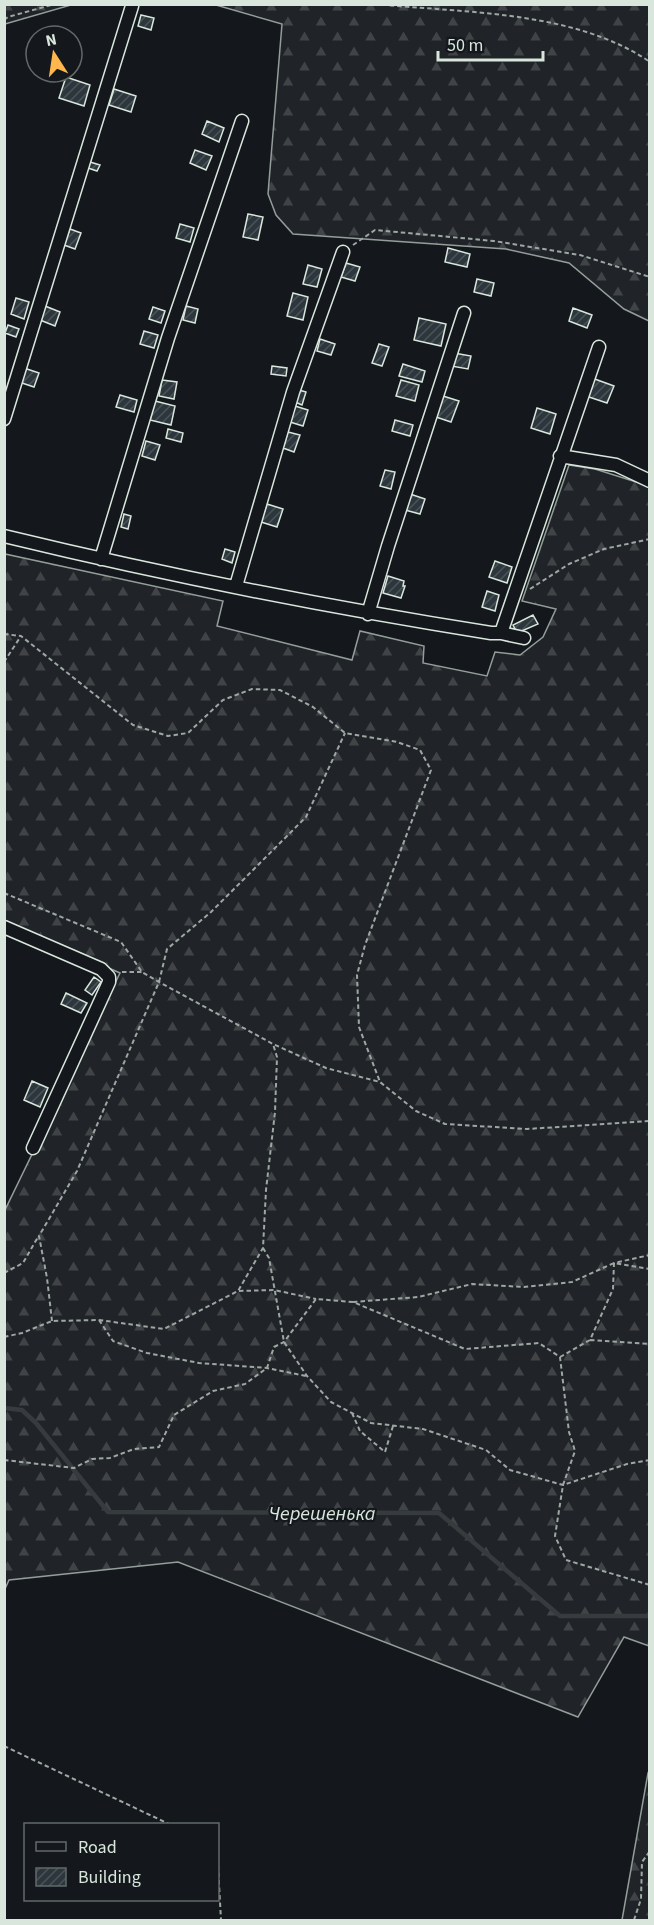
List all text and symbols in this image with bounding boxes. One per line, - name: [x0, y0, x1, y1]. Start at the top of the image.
- north arrow: [24, 24, 84, 84]
- scale bar: [438, 24, 543, 62]
- text: N: [44, 28, 59, 52]
- text: 50 m: [447, 33, 483, 58]
- water label: Черешенька: [269, 1500, 376, 1528]
- legend: [24, 1823, 219, 1901]
- text: Road: [78, 1835, 117, 1860]
- text: Building: [78, 1865, 141, 1890]

